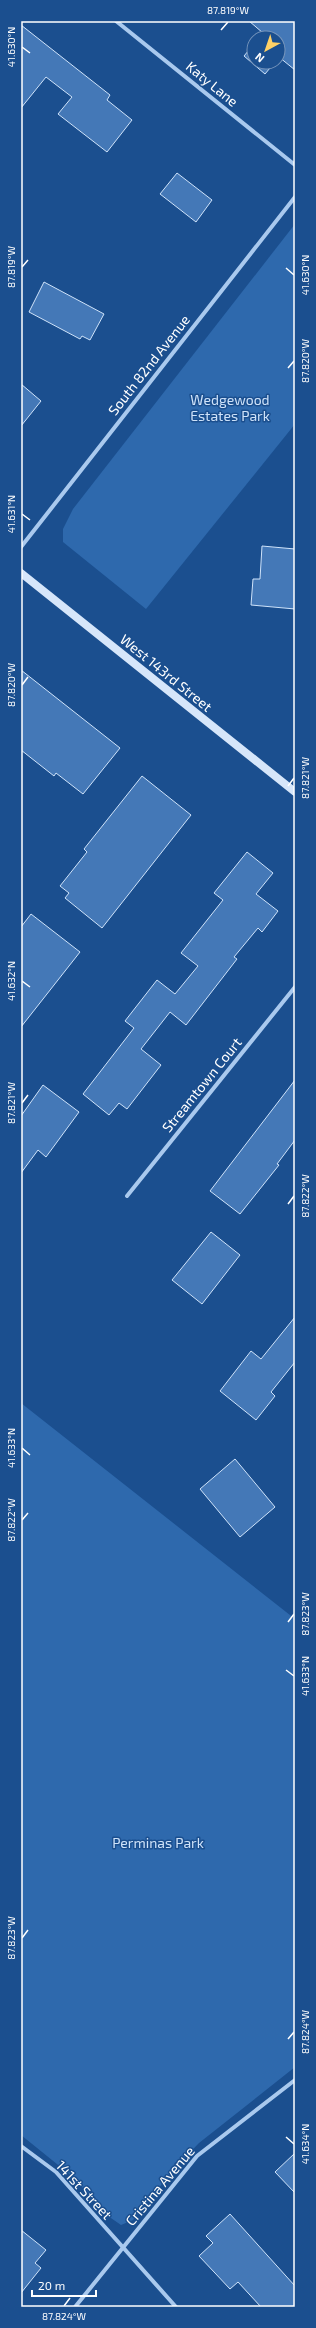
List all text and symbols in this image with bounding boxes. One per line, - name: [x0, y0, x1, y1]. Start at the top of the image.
- text: 87.819°W: [207, 4, 249, 16]
- text: 41.630°N: [5, 27, 17, 67]
- north arrow: [246, 30, 286, 70]
- text: N: [252, 50, 266, 66]
- street label: Katy Lane: [183, 57, 242, 110]
- text: 87.819°W: [5, 246, 17, 288]
- text: 41.630°N: [299, 255, 311, 295]
- street label: South 82nd Avenue: [104, 311, 193, 418]
- text: 87.820°W: [299, 339, 311, 383]
- park label: Wedgewood Estates Park: [190, 391, 270, 424]
- text: 41.631°N: [5, 495, 17, 533]
- street label: West 143rd Street: [117, 630, 216, 715]
- text: 87.820°W: [5, 663, 17, 707]
- text: 87.821°W: [299, 757, 311, 799]
- text: 41.632°N: [5, 961, 17, 1001]
- street label: Streamtown Court: [158, 1034, 245, 1135]
- text: 87.821°W: [5, 1082, 17, 1124]
- text: 87.822°W: [299, 1174, 311, 1218]
- text: 41.633°N: [5, 1428, 17, 1468]
- text: 87.822°W: [5, 1498, 17, 1542]
- text: 87.823°W: [299, 1592, 311, 1636]
- text: 41.633°N: [299, 1656, 311, 1696]
- park label: Perminas Park: [112, 1834, 204, 1851]
- text: 87.823°W: [5, 1916, 17, 1960]
- text: 87.824°W: [299, 2010, 311, 2054]
- text: 41.634°N: [299, 2124, 311, 2164]
- street label: Cristina Avenue: [121, 2142, 198, 2229]
- street label: 141st Street: [53, 2157, 116, 2223]
- scale bar: [32, 2272, 96, 2298]
- text: 20 m: [38, 2278, 65, 2292]
- text: 87.824°W: [42, 2310, 86, 2322]

